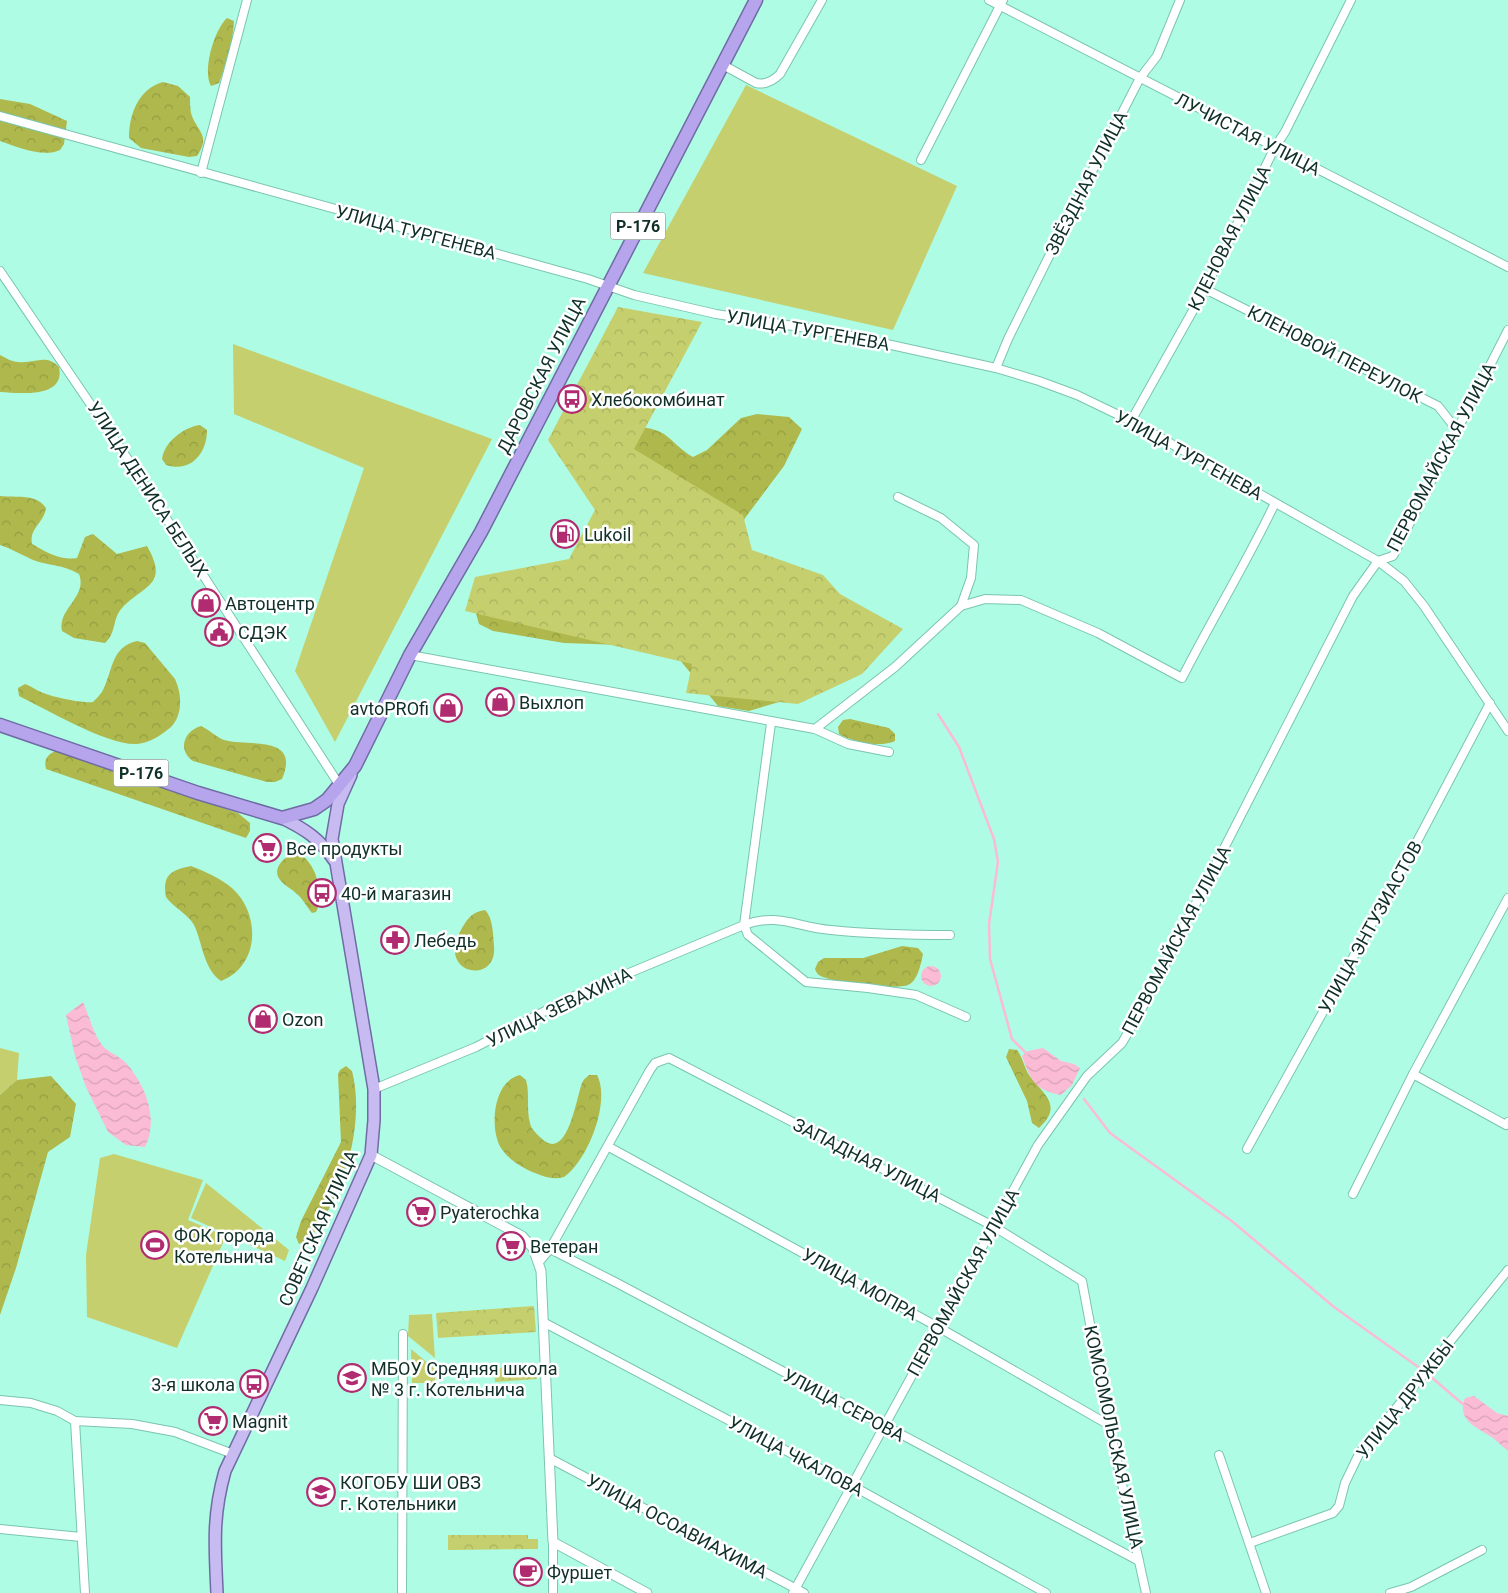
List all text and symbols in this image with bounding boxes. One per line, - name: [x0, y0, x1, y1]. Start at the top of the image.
- street label: ЛУЧИСТАЯ УЛИЦА: [1172, 88, 1324, 180]
- street label: ЗВЁЗДНАЯ УЛИЦА: [1041, 107, 1131, 258]
- street label: КЛЕНОВАЯ УЛИЦА: [1183, 162, 1275, 314]
- street label: УЛИЦА ТУРГЕНЕВА: [333, 200, 499, 264]
- road number: Р-176: [610, 212, 666, 240]
- street label: ДАРОВСКАЯ УЛИЦА: [492, 293, 590, 457]
- street label: КЛЕНОВОЙ ПЕРЕУЛОК: [1244, 301, 1426, 407]
- street label: УЛИЦА ТУРГЕНЕВА: [725, 305, 891, 355]
- street label: ПЕРВОМАЙСКАЯ УЛИЦА: [1382, 359, 1500, 555]
- bus stop icon: Хлебокомбинат: [557, 384, 587, 414]
- place label: Хлебокомбинат: [591, 389, 725, 410]
- street label: УЛИЦА ДЕНИСА БЕЛЫХ: [83, 397, 213, 581]
- street label: УЛИЦА ТУРГЕНЕВА: [1112, 406, 1267, 504]
- fuel station icon: Lukoil: [550, 519, 580, 549]
- place label: Lukoil: [584, 524, 631, 545]
- shop icon: Автоцентр: [191, 588, 221, 618]
- place label: Автоцентр: [225, 593, 315, 614]
- public building icon: СДЭК: [204, 617, 234, 647]
- place label: СДЭК: [238, 622, 287, 643]
- shop icon: Выхлоп: [485, 687, 515, 717]
- place label: Выхлоп: [519, 692, 584, 713]
- shop icon: avtoPROfi: [433, 693, 463, 723]
- place label: avtoPROfi: [350, 698, 429, 719]
- road number: Р-176: [114, 760, 168, 786]
- supermarket icon: Все продукты: [252, 833, 282, 863]
- street label: УЛИЦА ЭНТУЗИАСТОВ: [1314, 837, 1426, 1017]
- place label: Все продукты: [286, 838, 403, 859]
- street label: ПЕРВОМАЙСКАЯ УЛИЦА: [1117, 842, 1235, 1038]
- bus stop icon: 40-й магазин: [307, 878, 337, 908]
- place label: 40-й магазин: [341, 883, 451, 904]
- pharmacy icon: Лебедь: [380, 925, 410, 955]
- place label: Лебедь: [414, 930, 476, 951]
- street label: УЛИЦА ЗЕВАХИНА: [483, 963, 635, 1051]
- shop icon: Ozon: [248, 1004, 278, 1034]
- place label: Ozon: [282, 1009, 323, 1030]
- street label: ЗАПАДНАЯ УЛИЦА: [790, 1114, 945, 1206]
- street label: СОВЕТСКАЯ УЛИЦА: [274, 1146, 362, 1309]
- street label: ПЕРВОМАЙСКАЯ УЛИЦА: [903, 1184, 1023, 1379]
- supermarket icon: Pyaterochka: [406, 1197, 436, 1227]
- place label: Pyaterochka: [440, 1202, 540, 1223]
- place label: ФОК города Котельнича: [174, 1225, 274, 1267]
- sports icon: ФОК города Котельнича: [140, 1230, 170, 1260]
- supermarket icon: Ветеран: [496, 1231, 526, 1261]
- place label: Ветеран: [530, 1236, 598, 1257]
- street label: УЛИЦА МОПРА: [799, 1244, 922, 1325]
- street label: КОМСОМОЛЬСКАЯ УЛИЦА: [1080, 1323, 1148, 1551]
- street label: УЛИЦА ДРУЖБЫ: [1352, 1335, 1458, 1463]
- place label: МБОУ Средняя школа № 3 г. Котельнича: [371, 1358, 558, 1400]
- school or university icon: МБОУ Средняя школа № 3 г. Котельнича: [337, 1363, 367, 1393]
- street label: УЛИЦА СЕРОВА: [780, 1364, 909, 1446]
- bus stop icon: 3-я школа: [239, 1369, 269, 1399]
- place label: 3-я школа: [151, 1374, 235, 1395]
- supermarket icon: Magnit: [198, 1406, 228, 1436]
- place label: Magnit: [232, 1411, 288, 1432]
- street label: УЛИЦА ЧКАЛОВА: [725, 1412, 867, 1501]
- street label: УЛИЦА ОСОАВИАХИМА: [583, 1469, 771, 1583]
- place label: КОГОБУ ШИ ОВЗ г. Котельники: [340, 1472, 481, 1514]
- school or university icon: КОГОБУ ШИ ОВЗ г. Котельники: [306, 1477, 336, 1507]
- cafe icon: Фуршет: [513, 1557, 543, 1587]
- place label: Фуршет: [547, 1562, 613, 1583]

